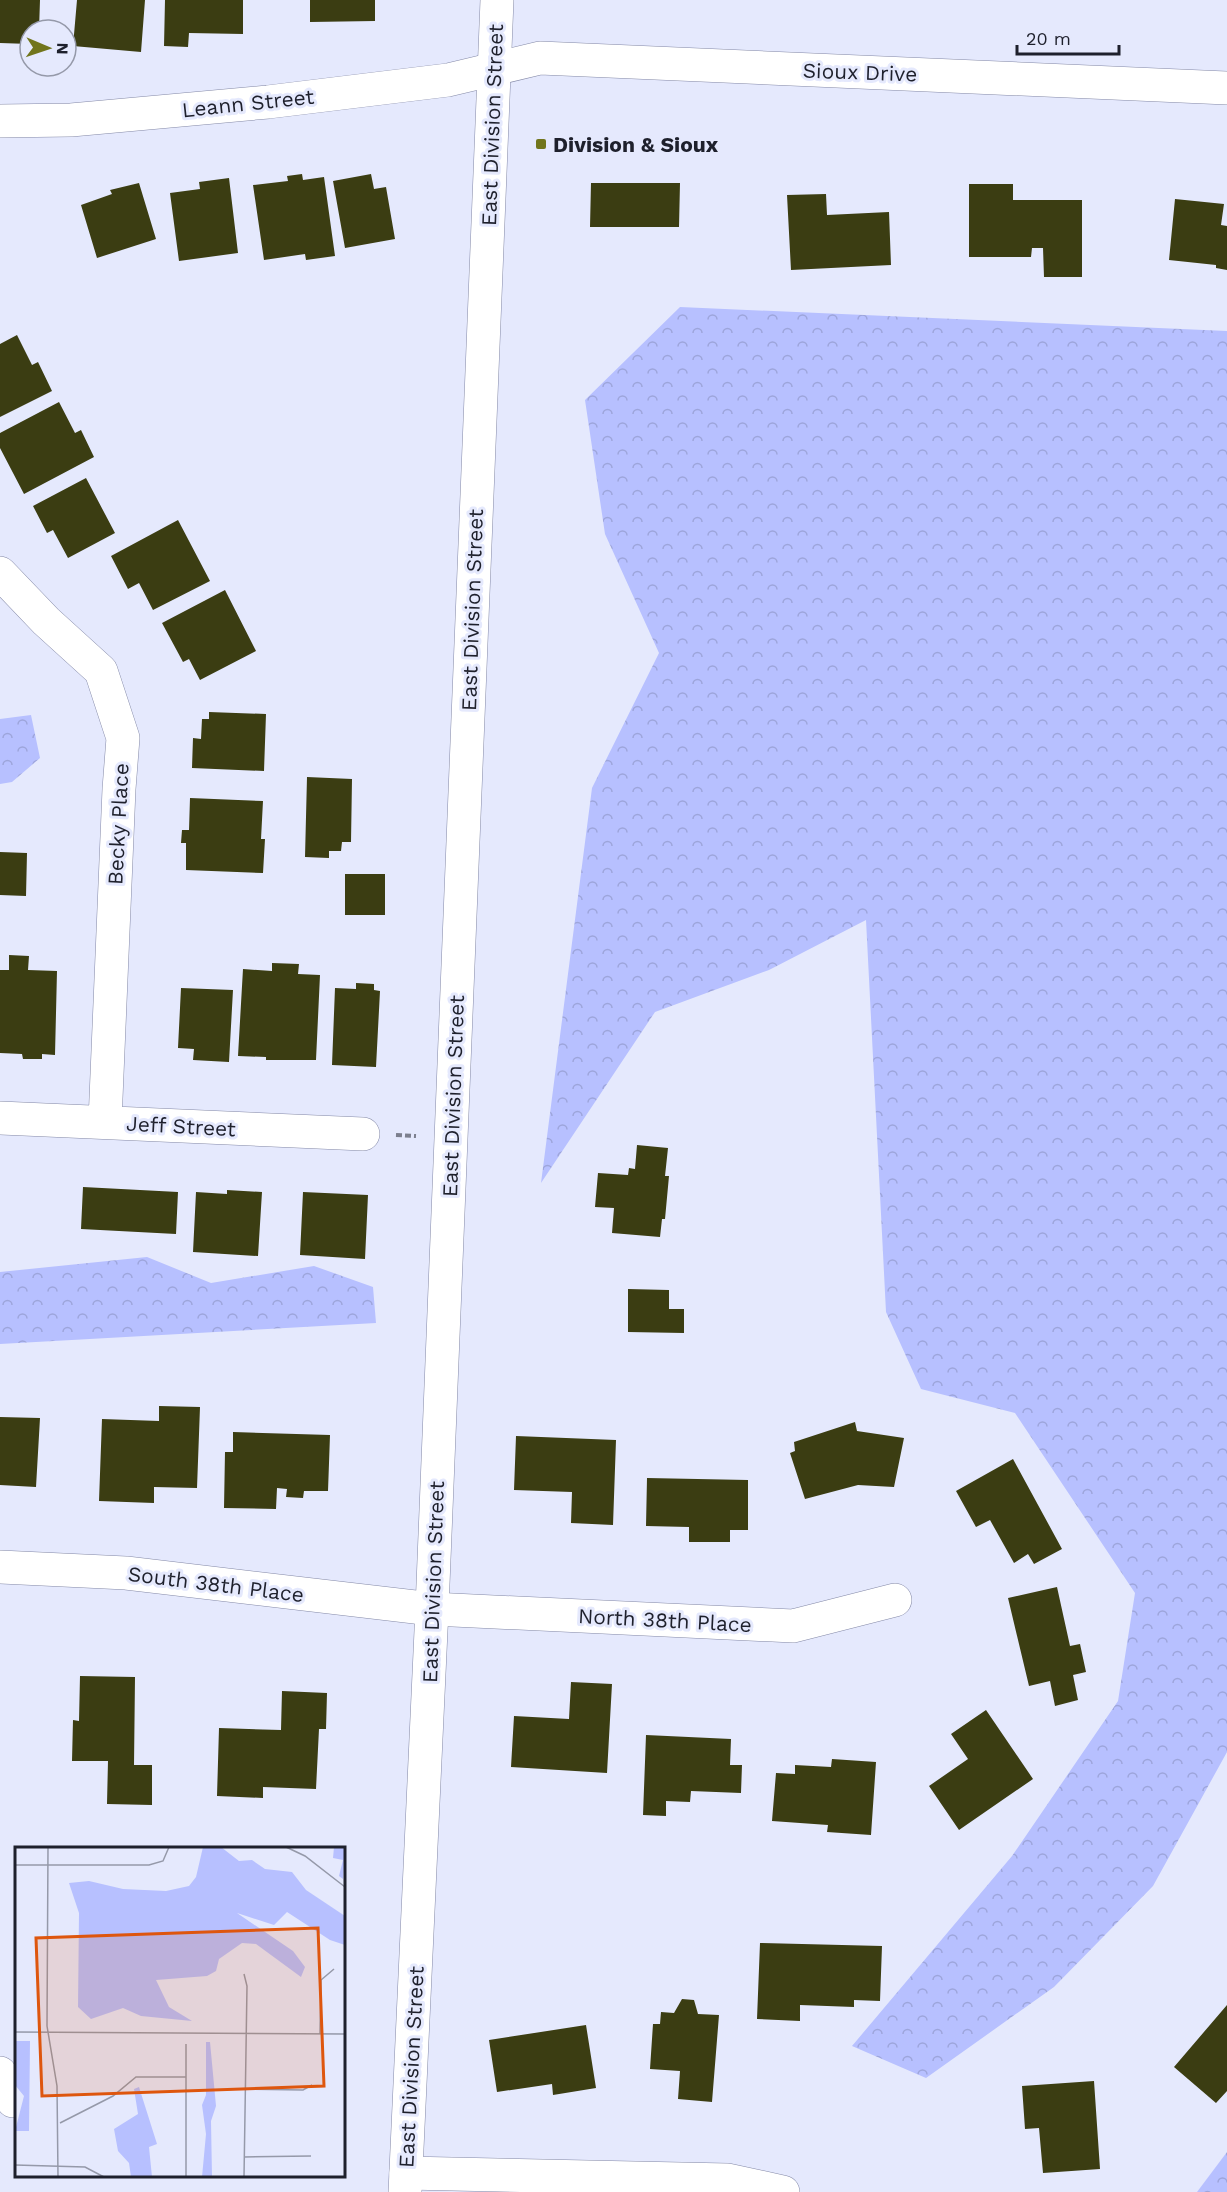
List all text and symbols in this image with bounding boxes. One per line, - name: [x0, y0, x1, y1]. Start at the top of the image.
- north arrow: [18, 18, 78, 78]
- scale bar: [1017, 18, 1119, 56]
- street label: East Division Street: [476, 23, 508, 226]
- text: 20 m: [1026, 28, 1071, 49]
- text: N: [53, 42, 72, 55]
- street label: Sioux Drive: [802, 58, 918, 86]
- street label: Leann Street: [181, 84, 315, 122]
- place label: Division & Sioux: [553, 132, 719, 157]
- marker: Division & Sioux: [534, 137, 548, 151]
- street label: East Division Street: [456, 508, 488, 711]
- street label: Becky Place: [102, 762, 134, 886]
- street label: East Division Street: [437, 994, 469, 1197]
- street label: Jeff Street: [126, 1111, 237, 1141]
- street label: East Division Street: [417, 1480, 449, 1683]
- street label: South 38th Place: [127, 1561, 305, 1607]
- street label: North 38th Place: [578, 1603, 752, 1637]
- inset map: [15, 1847, 345, 2177]
- street label: East Division Street: [393, 1965, 429, 2169]

